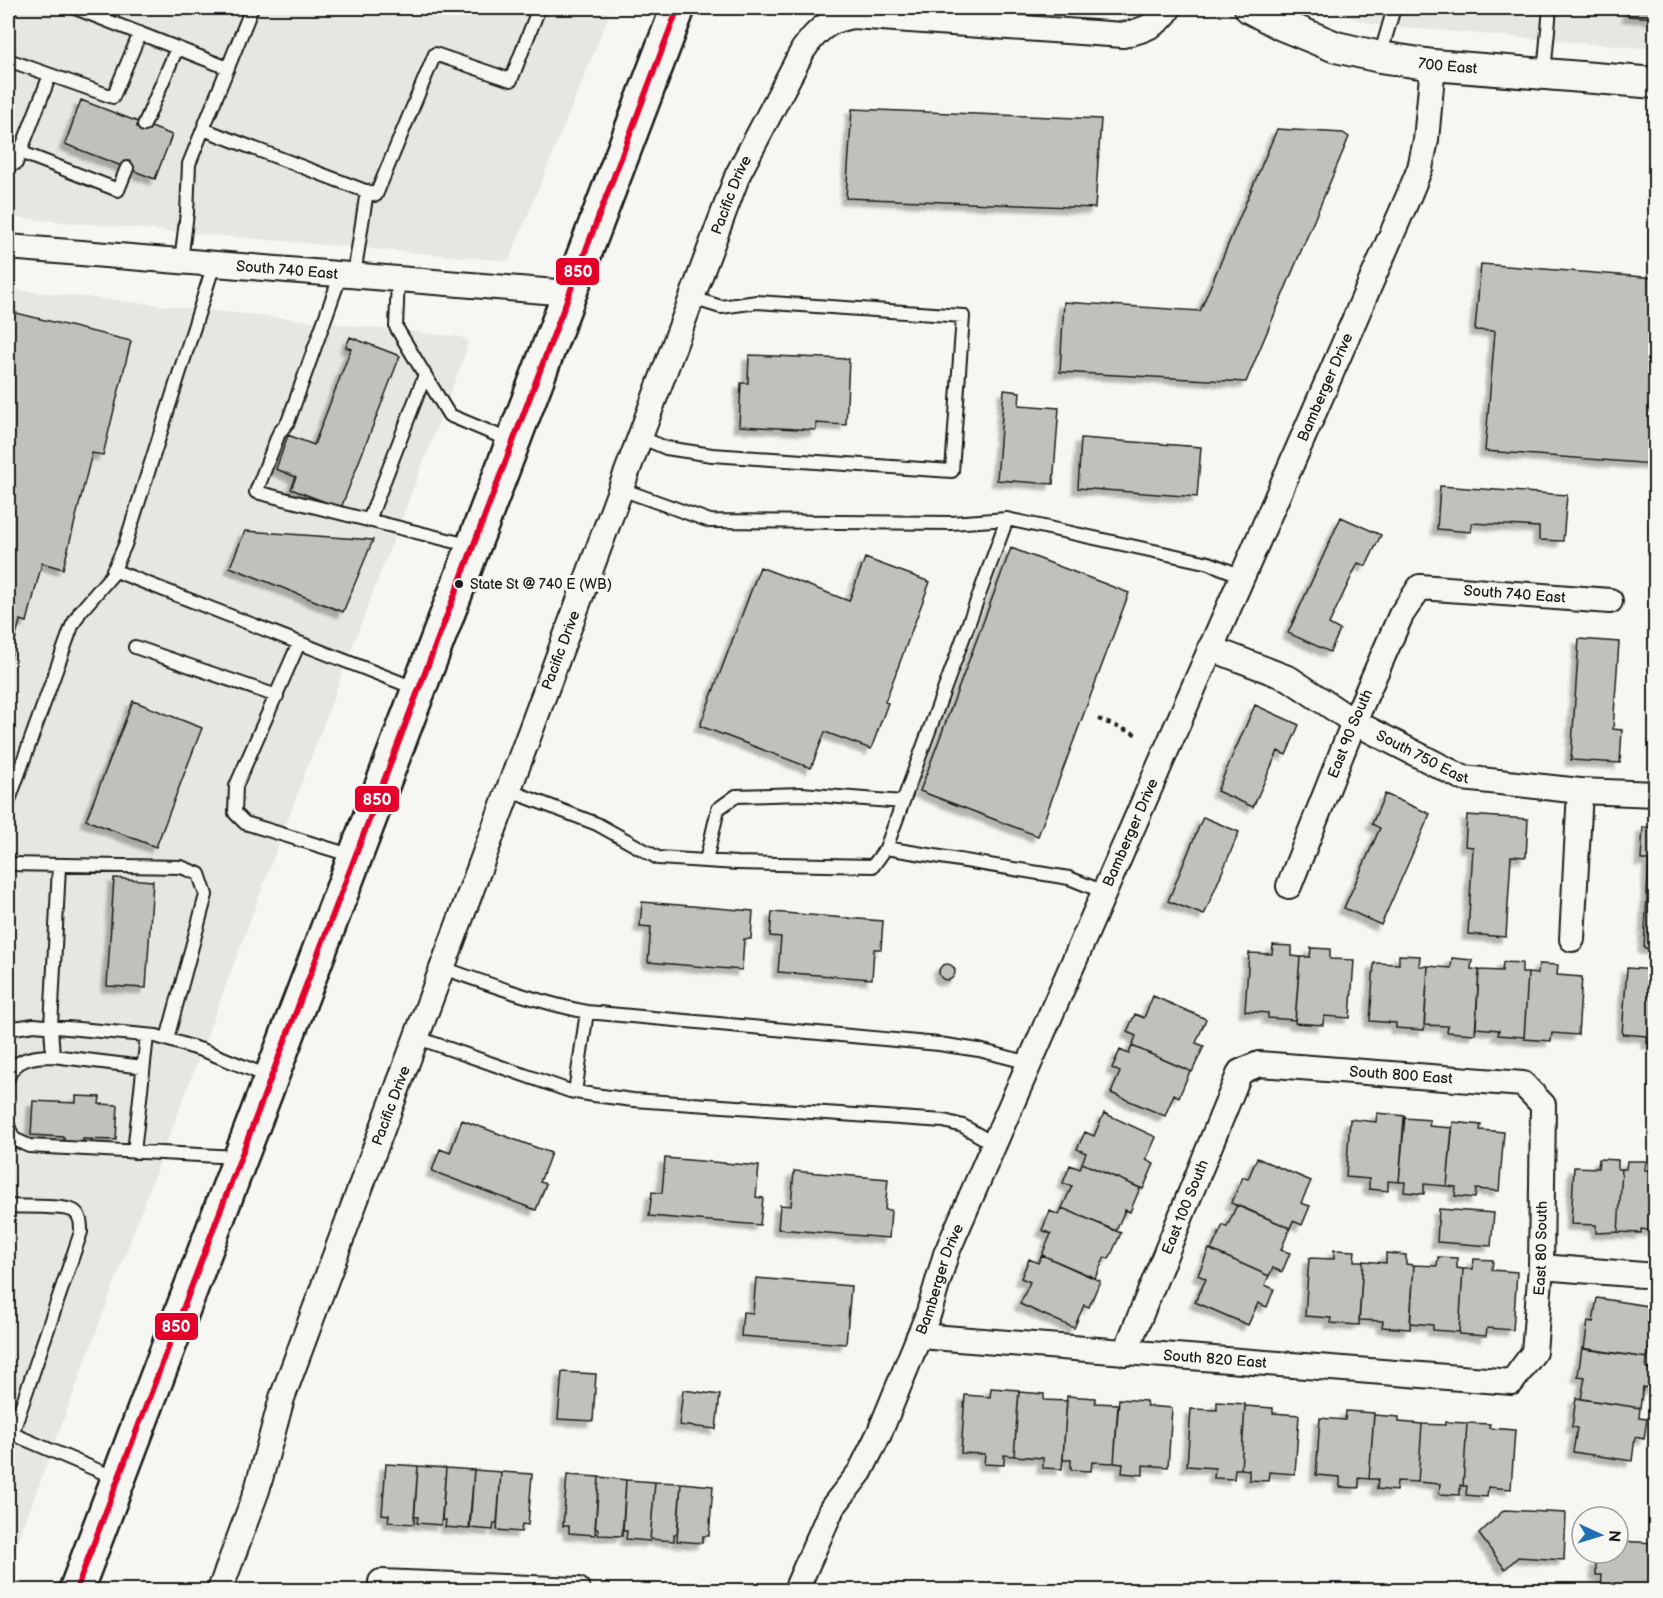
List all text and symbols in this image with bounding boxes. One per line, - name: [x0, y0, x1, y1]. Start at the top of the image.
- street label: 700 East: [1417, 54, 1478, 79]
- street label: Pacific Drive: [707, 152, 756, 237]
- street label: South 740 East: [235, 257, 339, 284]
- line badge: 850: [555, 257, 600, 286]
- text: 850: [564, 263, 592, 282]
- street label: Bamberger Drive: [1293, 330, 1357, 444]
- place label: State St @ 740 E (WB): [470, 576, 612, 593]
- marker: State St @ 740 E (WB): [453, 578, 465, 590]
- street label: South 740 East: [1463, 581, 1567, 608]
- street label: Pacific Drive: [538, 608, 585, 693]
- street label: East 90 South: [1324, 686, 1377, 781]
- street label: South 750 East: [1373, 726, 1470, 789]
- street label: Bamberger Drive: [1099, 776, 1163, 890]
- line badge: 850: [354, 785, 400, 813]
- text: 850: [363, 791, 391, 810]
- street label: South 800 East: [1349, 1062, 1454, 1089]
- street label: Pacific Drive: [368, 1063, 415, 1148]
- street label: East 100 South: [1158, 1157, 1213, 1257]
- street label: East 80 South: [1530, 1201, 1552, 1296]
- street label: Bamberger Drive: [912, 1221, 968, 1338]
- line badge: 850: [154, 1312, 199, 1341]
- text: 850: [162, 1318, 190, 1337]
- street label: South 820 East: [1163, 1346, 1268, 1373]
- north arrow: [1570, 1505, 1630, 1565]
- text: N: [1604, 1529, 1623, 1543]

